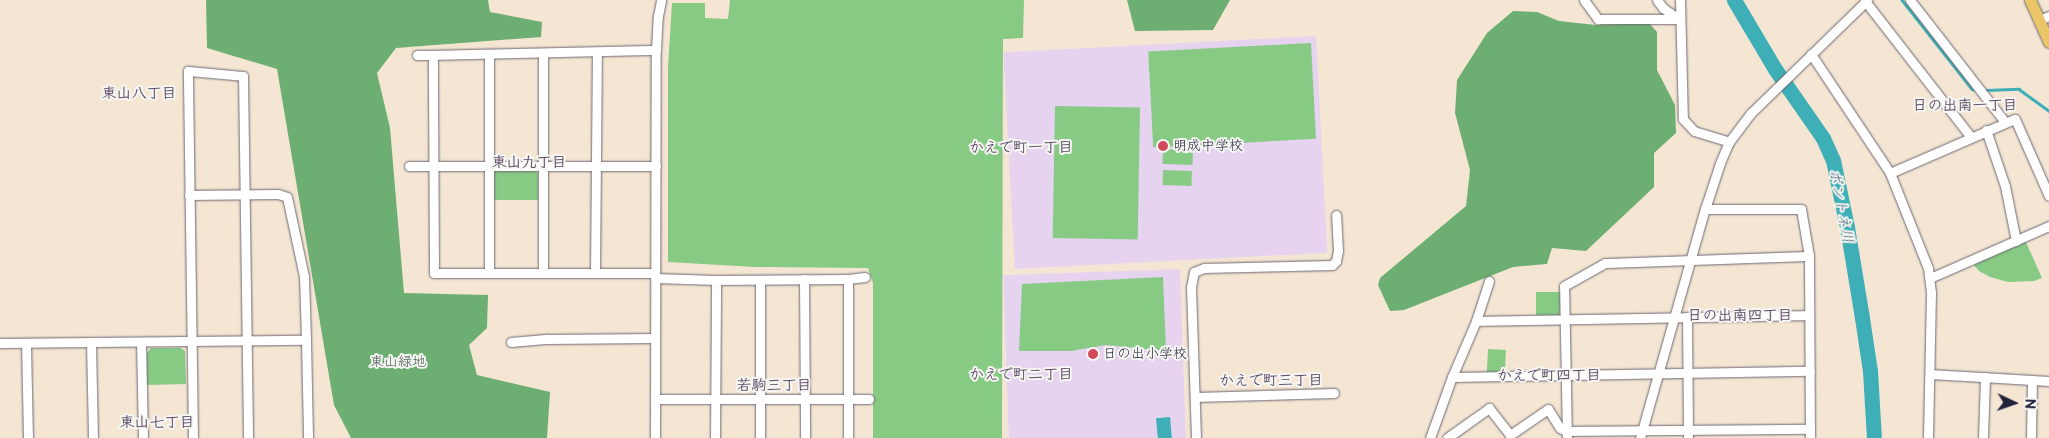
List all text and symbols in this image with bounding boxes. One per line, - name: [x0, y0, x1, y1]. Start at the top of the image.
- district label: 東山八丁目: [102, 85, 176, 103]
- district label: 日の出南一丁目: [1913, 97, 2017, 115]
- place label: 明成中学校: [1173, 138, 1243, 154]
- district label: かえで町一丁目: [969, 139, 1073, 157]
- marker: 明成中学校: [1157, 140, 1169, 152]
- district label: 東山九丁目: [492, 154, 566, 172]
- water label: ポントネ川: [1825, 167, 1857, 245]
- district label: 日の出南四丁目: [1688, 307, 1792, 325]
- place label: 日の出小学校: [1103, 346, 1187, 362]
- marker: 日の出小学校: [1087, 348, 1099, 360]
- park label: 東山緑地: [370, 354, 426, 370]
- district label: かえで町二丁目: [969, 366, 1073, 384]
- district label: かえで町四丁目: [1497, 367, 1601, 385]
- district label: かえで町三丁目: [1219, 372, 1323, 390]
- district label: 若駒三丁目: [737, 377, 811, 395]
- north arrow: [1989, 378, 2039, 428]
- text: N: [2021, 398, 2038, 409]
- district label: 東山七丁目: [120, 414, 194, 432]

